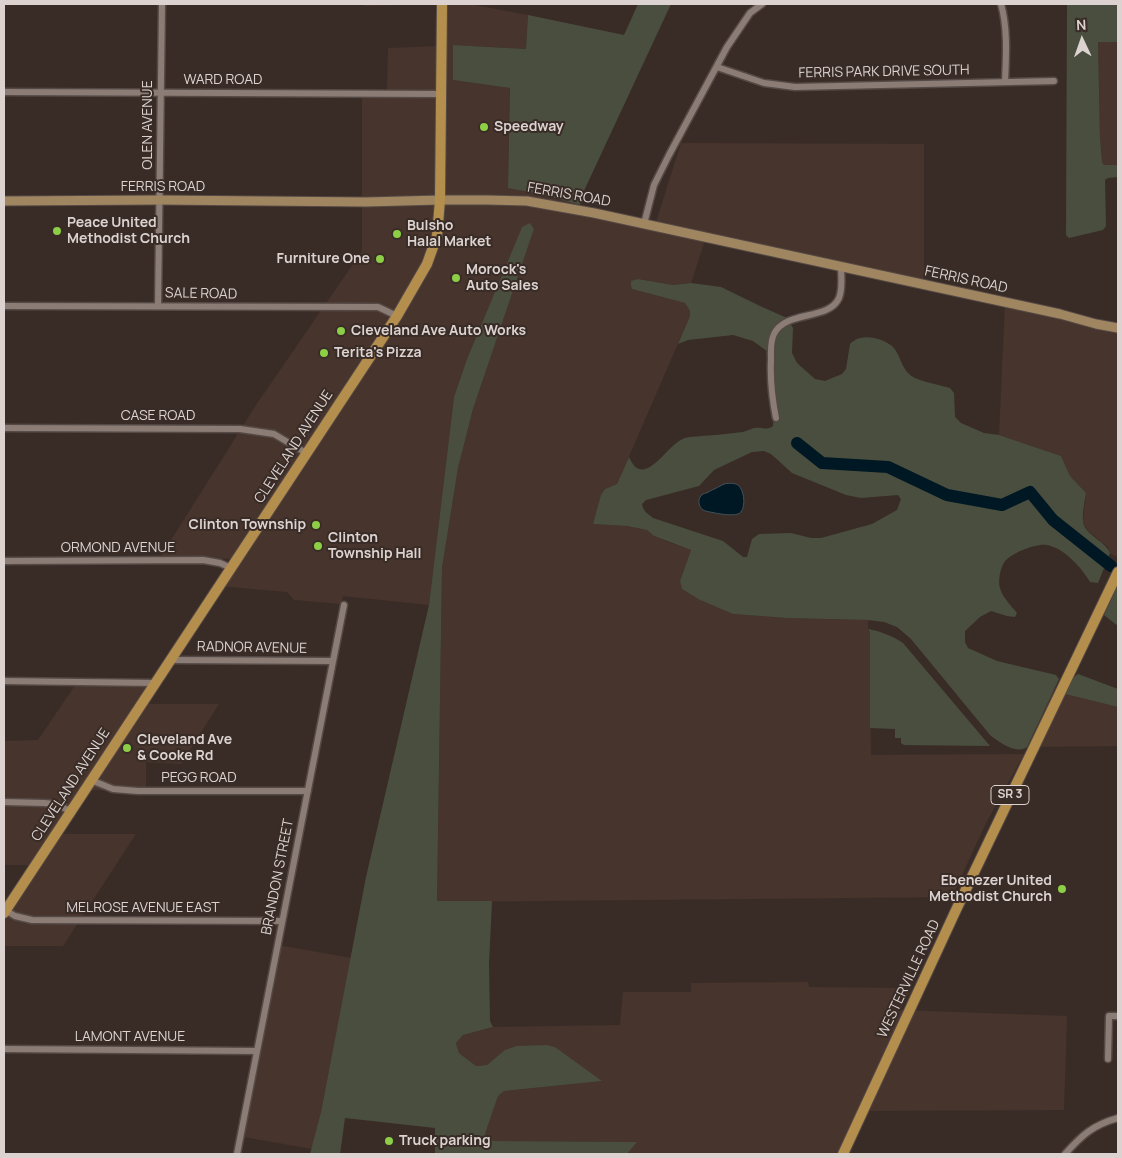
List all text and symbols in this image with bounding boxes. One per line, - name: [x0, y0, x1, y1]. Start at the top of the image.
- north arrow: [1057, 15, 1107, 65]
- text: N: [1076, 15, 1087, 34]
- street label: FERRIS PARK DRIVE SOUTH: [798, 62, 970, 82]
- street label: WARD ROAD: [184, 72, 262, 88]
- street label: OLEN AVENUE: [140, 80, 156, 170]
- place label: Speedway: [494, 119, 564, 135]
- marker: Speedway: [478, 121, 490, 133]
- street label: FERRIS ROAD: [121, 179, 205, 195]
- street label: FERRIS ROAD: [526, 179, 612, 211]
- place label: Peace United Methodist Church: [67, 215, 190, 248]
- place label: Bulsho Halal Market: [407, 218, 491, 250]
- marker: Peace United Methodist Church: [51, 225, 63, 237]
- marker: Bulsho Halal Market: [391, 228, 403, 240]
- place label: Furniture One: [277, 251, 370, 267]
- marker: Furniture One: [374, 253, 386, 265]
- place label: Morock's Auto Sales: [466, 262, 538, 294]
- street label: FERRIS ROAD: [923, 263, 1009, 297]
- marker: Morock's Auto Sales: [450, 272, 462, 284]
- street label: SALE ROAD: [165, 285, 237, 303]
- place label: Cleveland Ave Auto Works: [351, 323, 526, 339]
- marker: Cleveland Ave Auto Works: [335, 325, 347, 337]
- place label: Terita's Pizza: [334, 345, 422, 361]
- marker: Terita's Pizza: [318, 347, 330, 359]
- street label: CLEVELAND AVENUE: [251, 387, 337, 507]
- street label: CASE ROAD: [121, 408, 195, 424]
- place label: Clinton Township: [189, 517, 306, 533]
- marker: Clinton Township: [310, 519, 322, 531]
- place label: Clinton Township Hall: [328, 530, 421, 562]
- street label: ORMOND AVENUE: [61, 540, 175, 556]
- marker: Clinton Township Hall: [312, 540, 324, 552]
- street label: RADNOR AVENUE: [197, 639, 307, 657]
- street label: CLEVELAND AVENUE: [28, 725, 114, 845]
- place label: Cleveland Ave & Cooke Rd: [137, 732, 232, 764]
- marker: Cleveland Ave & Cooke Rd: [121, 742, 133, 754]
- street label: PEGG ROAD: [161, 770, 237, 786]
- road number: SR 3: [991, 786, 1029, 804]
- street label: BRANDON STREET: [259, 818, 297, 936]
- place label: Ebenezer United Methodist Church: [929, 873, 1052, 906]
- marker: Ebenezer United Methodist Church: [1056, 883, 1068, 895]
- street label: MELROSE AVENUE EAST: [66, 900, 220, 916]
- street label: WESTERVILLE ROAD: [874, 917, 944, 1041]
- street label: LAMONT AVENUE: [75, 1029, 185, 1045]
- place label: Truck parking: [399, 1133, 491, 1149]
- marker: Truck parking: [383, 1135, 395, 1147]

